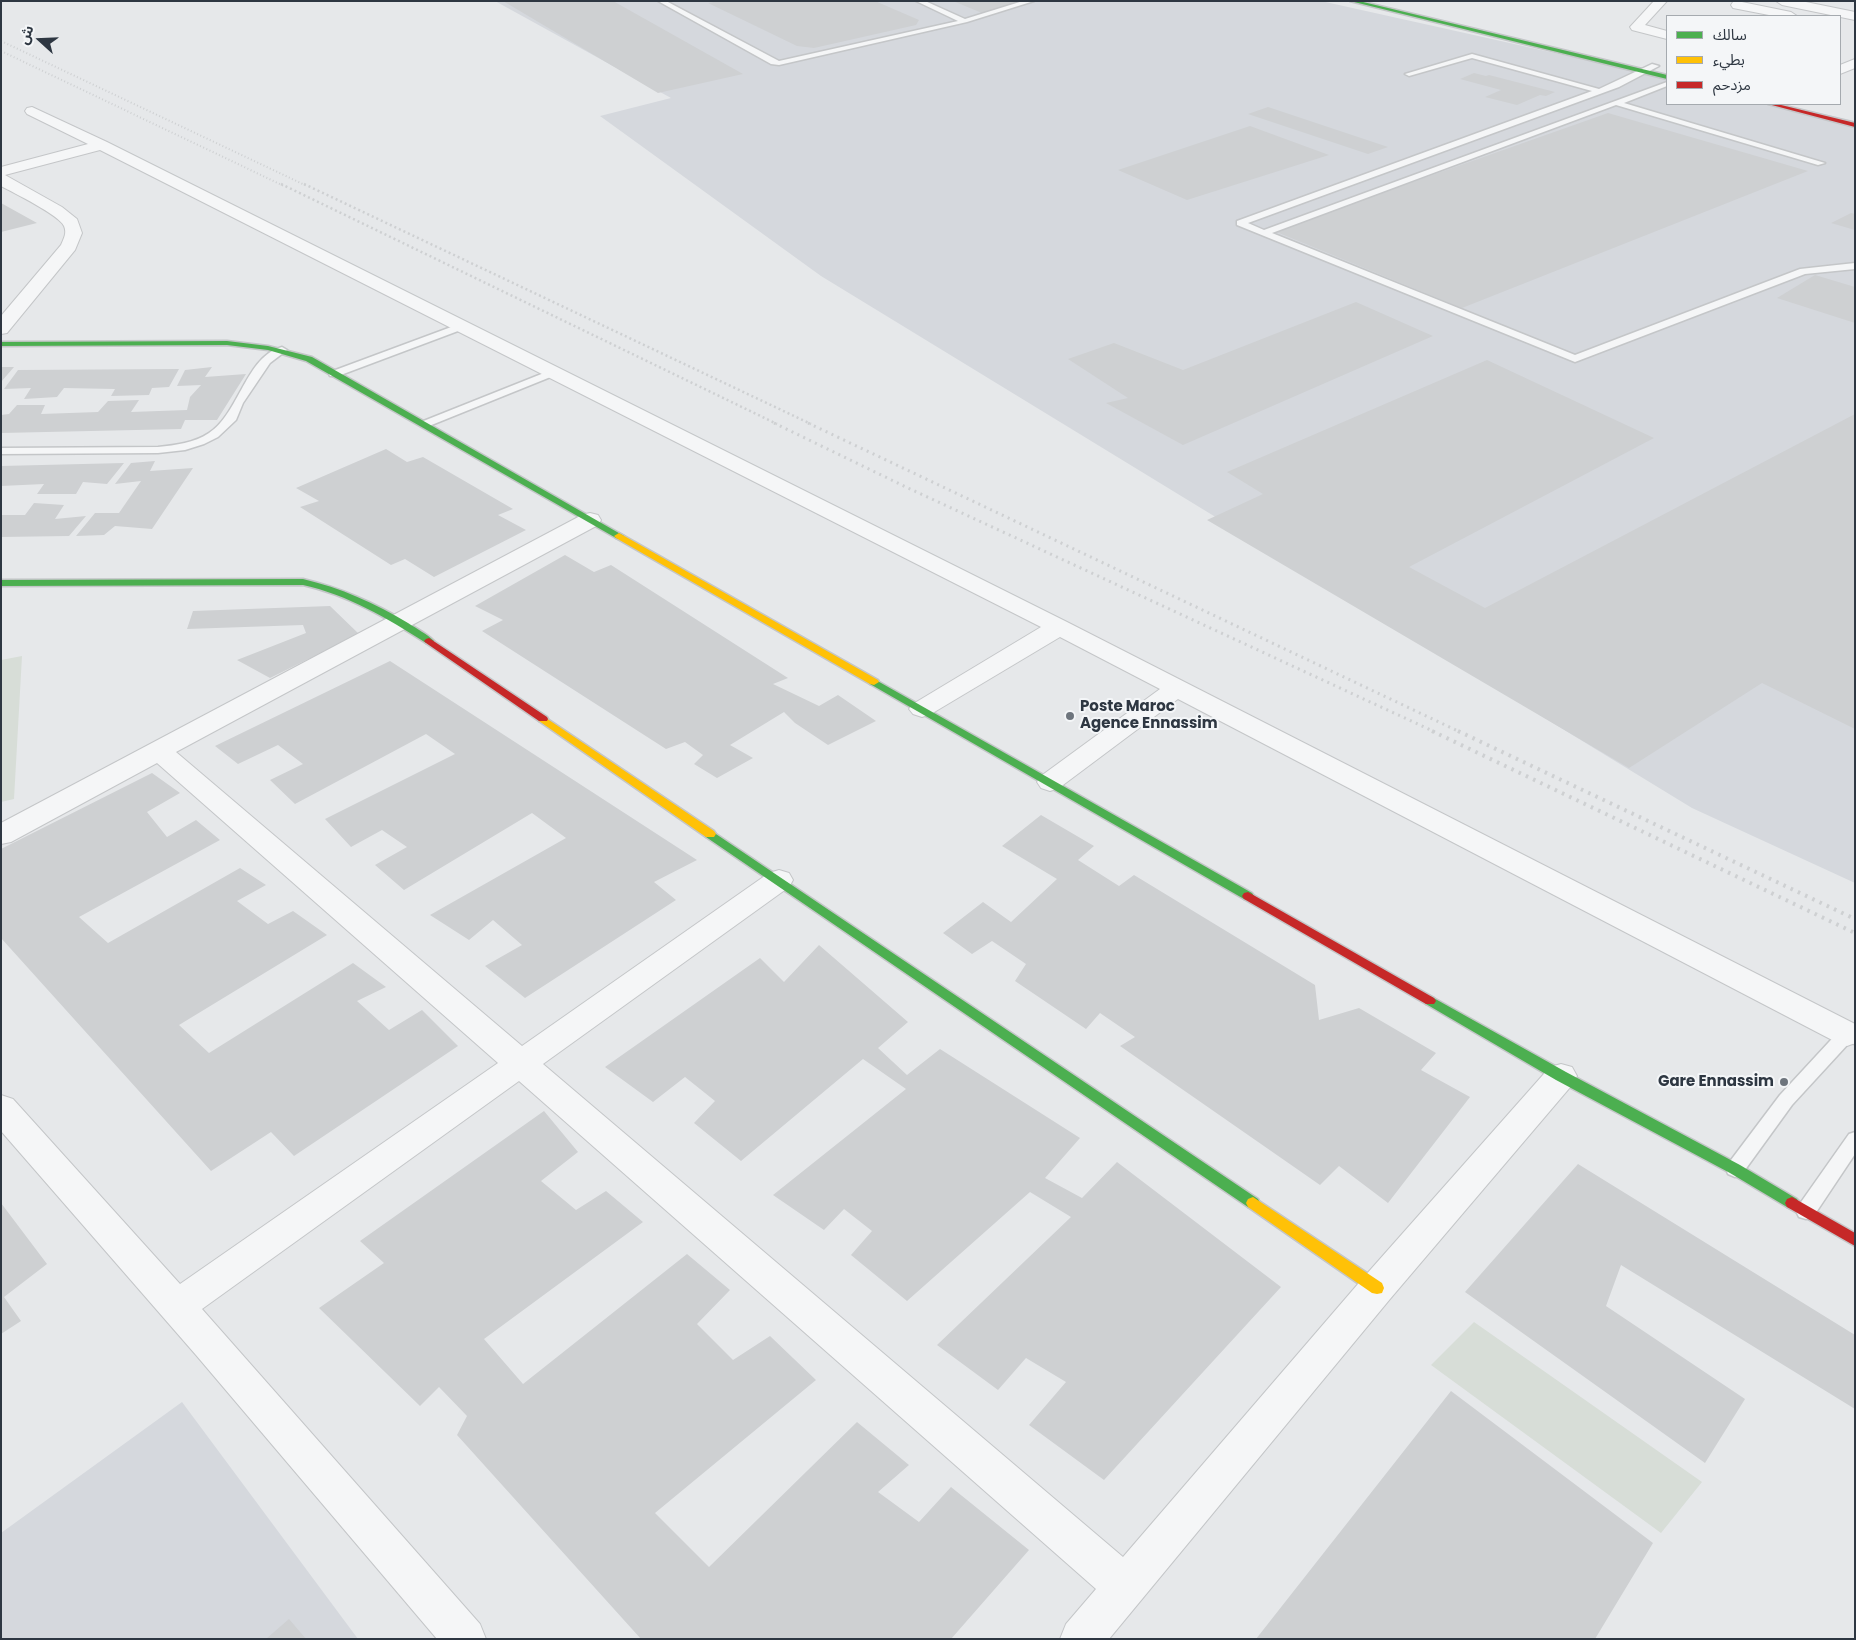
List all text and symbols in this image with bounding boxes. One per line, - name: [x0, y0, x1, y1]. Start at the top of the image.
- north arrow: [15, 15, 65, 65]
- legend: [1666, 15, 1841, 105]
- text: ش: [13, 22, 39, 47]
- text: سالك: [1713, 24, 1747, 45]
- text: بطيء: [1713, 49, 1745, 70]
- text: مزدحم: [1713, 74, 1751, 95]
- place label: Poste Maroc Agence Ennassim: [1080, 698, 1218, 733]
- marker: Poste Maroc Agence Ennassim: [1064, 710, 1076, 722]
- place label: Gare Ennassim: [1658, 1073, 1774, 1091]
- marker: Gare Ennassim: [1778, 1076, 1790, 1088]

